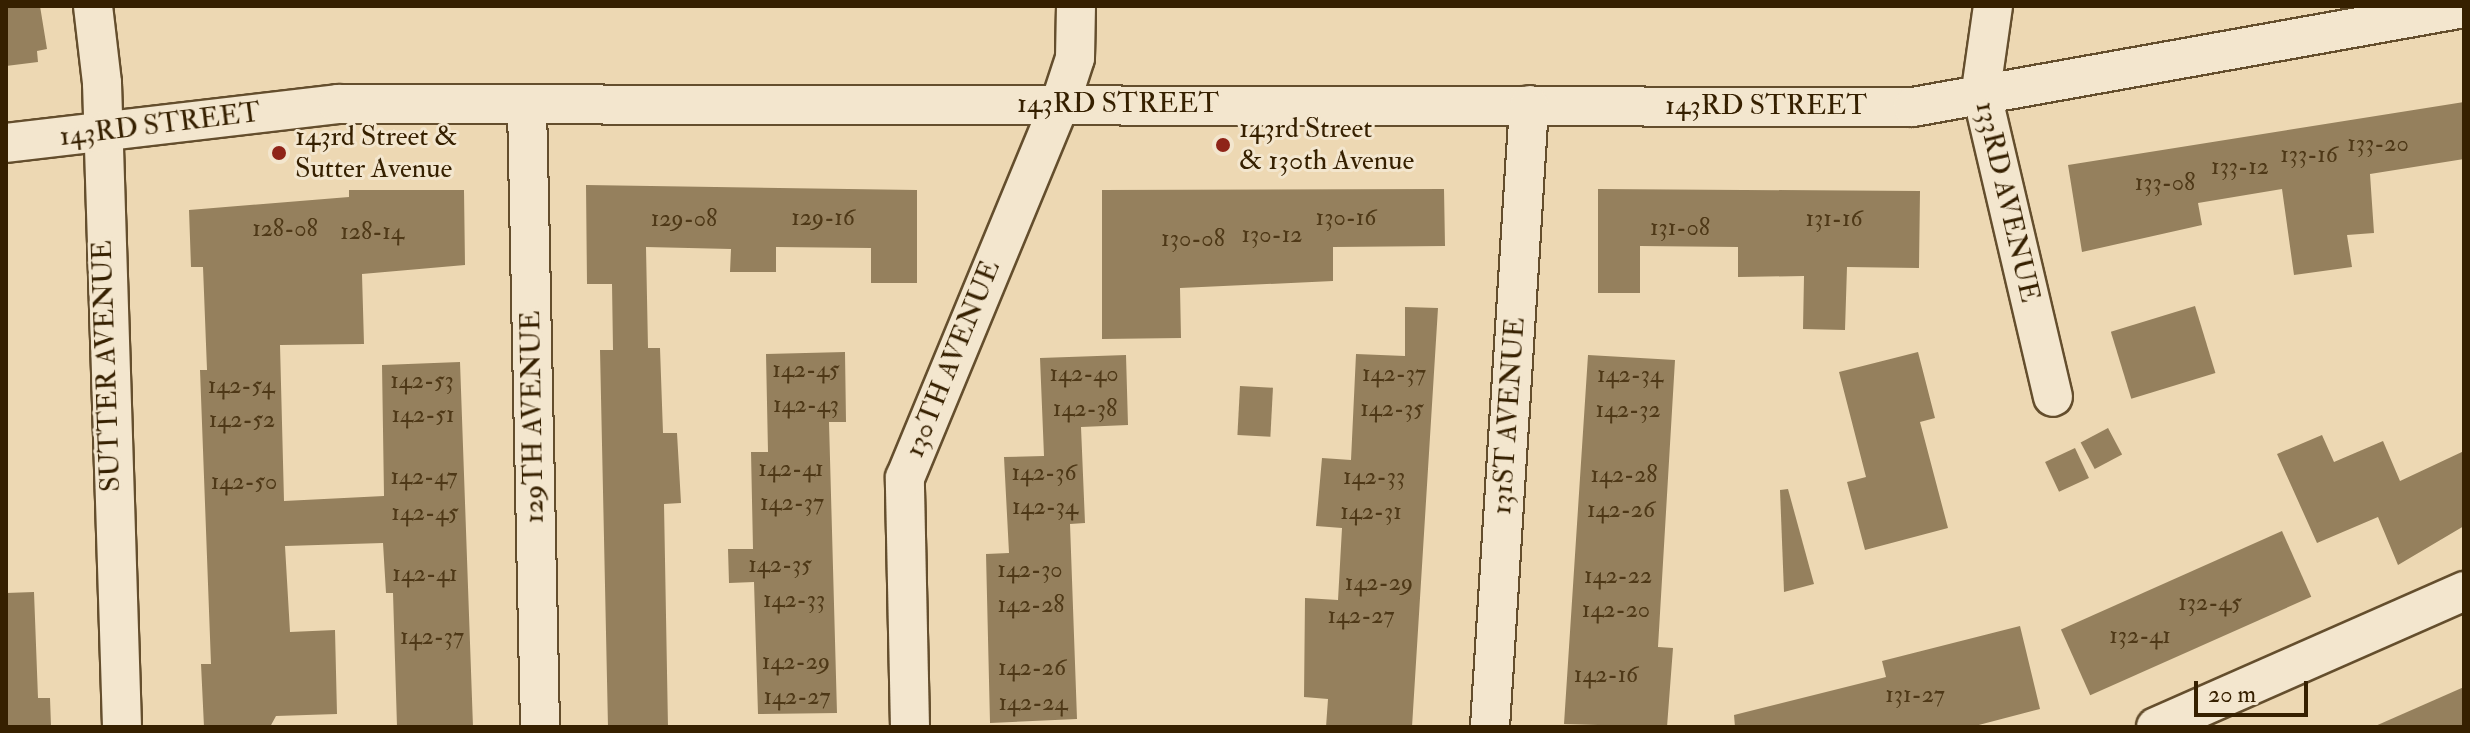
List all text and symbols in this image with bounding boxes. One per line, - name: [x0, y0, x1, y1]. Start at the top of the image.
- street label: 143RD STREET: [1017, 87, 1219, 121]
- street label: 143RD STREET: [1665, 89, 1867, 123]
- street label: 143RD STREET: [58, 96, 262, 154]
- street label: 133RD AVENUE: [1968, 98, 2046, 306]
- place label: 143rd Street & 130th Avenue: [1239, 112, 1414, 178]
- place label: 143rd Street & Sutter Avenue: [295, 120, 458, 186]
- house number: 133-20: [2347, 130, 2409, 158]
- marker: 143rd Street & 130th Avenue: [1214, 136, 1232, 154]
- house number: 133-16: [2280, 141, 2338, 169]
- marker: 143rd Street & Sutter Avenue: [270, 144, 288, 162]
- house number: 133-12: [2211, 153, 2269, 181]
- house number: 133-08: [2135, 169, 2195, 197]
- house number: 129-16: [791, 204, 855, 232]
- house number: 130-16: [1316, 204, 1376, 232]
- house number: 129-08: [651, 205, 717, 233]
- house number: 131-16: [1805, 205, 1863, 233]
- house number: 131-08: [1650, 214, 1710, 242]
- house number: 128-08: [252, 215, 318, 243]
- house number: 128-14: [340, 218, 404, 246]
- house number: 130-12: [1242, 221, 1302, 249]
- house number: 130-08: [1161, 225, 1225, 253]
- street label: SUTTER AVENUE: [86, 240, 128, 492]
- street label: 130TH AVENUE: [898, 256, 1008, 462]
- street label: 129TH AVENUE: [514, 310, 552, 524]
- street label: 131ST AVENUE: [1485, 316, 1533, 516]
- house number: 142-45: [772, 356, 840, 384]
- house number: 142-40: [1049, 360, 1119, 388]
- house number: 142-37: [1362, 360, 1426, 388]
- house number: 142-34: [1597, 361, 1663, 389]
- house number: 142-53: [390, 367, 454, 395]
- house number: 142-54: [208, 372, 274, 400]
- house number: 142-43: [773, 391, 839, 419]
- house number: 142-38: [1053, 395, 1117, 423]
- house number: 142-35: [1360, 395, 1424, 423]
- house number: 142-32: [1595, 396, 1661, 424]
- house number: 142-51: [392, 401, 454, 429]
- house number: 142-52: [209, 406, 275, 434]
- house number: 142-41: [758, 455, 824, 483]
- house number: 142-36: [1011, 459, 1077, 487]
- house number: 142-28: [1590, 461, 1658, 489]
- house number: 142-47: [390, 463, 458, 491]
- house number: 142-33: [1343, 463, 1405, 491]
- house number: 142-50: [211, 468, 277, 496]
- house number: 142-37: [760, 489, 824, 517]
- house number: 142-34: [1012, 493, 1078, 521]
- house number: 142-26: [1587, 496, 1655, 524]
- house number: 142-31: [1340, 498, 1402, 526]
- house number: 142-45: [391, 499, 459, 527]
- house number: 142-35: [748, 551, 812, 579]
- house number: 142-30: [997, 556, 1063, 584]
- house number: 142-41: [392, 560, 458, 588]
- house number: 142-22: [1584, 562, 1652, 590]
- house number: 142-29: [1345, 569, 1413, 597]
- house number: 142-33: [763, 586, 825, 614]
- house number: 132-45: [2178, 589, 2242, 617]
- house number: 142-28: [997, 591, 1065, 619]
- house number: 142-20: [1582, 596, 1650, 624]
- house number: 142-27: [1328, 602, 1394, 630]
- house number: 132-41: [2109, 622, 2171, 650]
- house number: 142-37: [400, 623, 464, 651]
- house number: 142-29: [762, 648, 830, 676]
- house number: 142-26: [998, 654, 1066, 682]
- house number: 142-16: [1574, 661, 1638, 689]
- scale bar: [2198, 665, 2312, 715]
- text: 20 m: [2208, 679, 2256, 710]
- house number: 131-27: [1885, 681, 1945, 709]
- house number: 142-27: [764, 683, 830, 711]
- house number: 142-24: [999, 689, 1067, 717]

